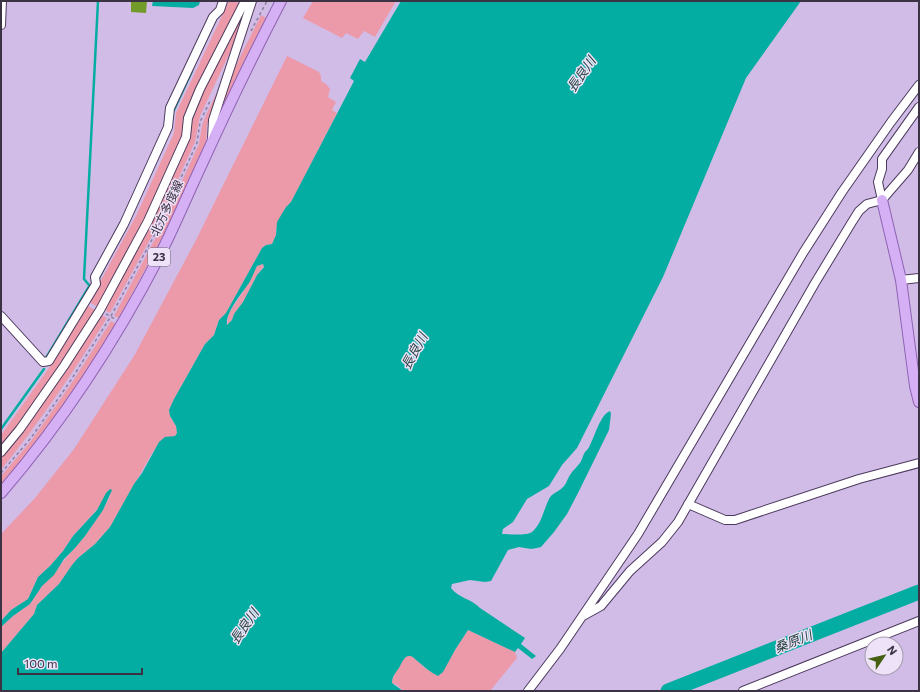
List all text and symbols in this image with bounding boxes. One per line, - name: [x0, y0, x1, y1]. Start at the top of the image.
- water label: 長良川: [563, 52, 600, 95]
- street label: 北方多度線: [147, 177, 185, 238]
- road number: 23: [148, 248, 170, 266]
- water label: 長良川: [398, 328, 431, 372]
- water label: 長良川: [226, 604, 263, 647]
- water label: 桑原川: [772, 626, 816, 656]
- north arrow: [864, 636, 904, 676]
- text: N: [885, 643, 900, 657]
- scale bar: [18, 650, 142, 676]
- text: 100 m: [24, 656, 58, 670]

